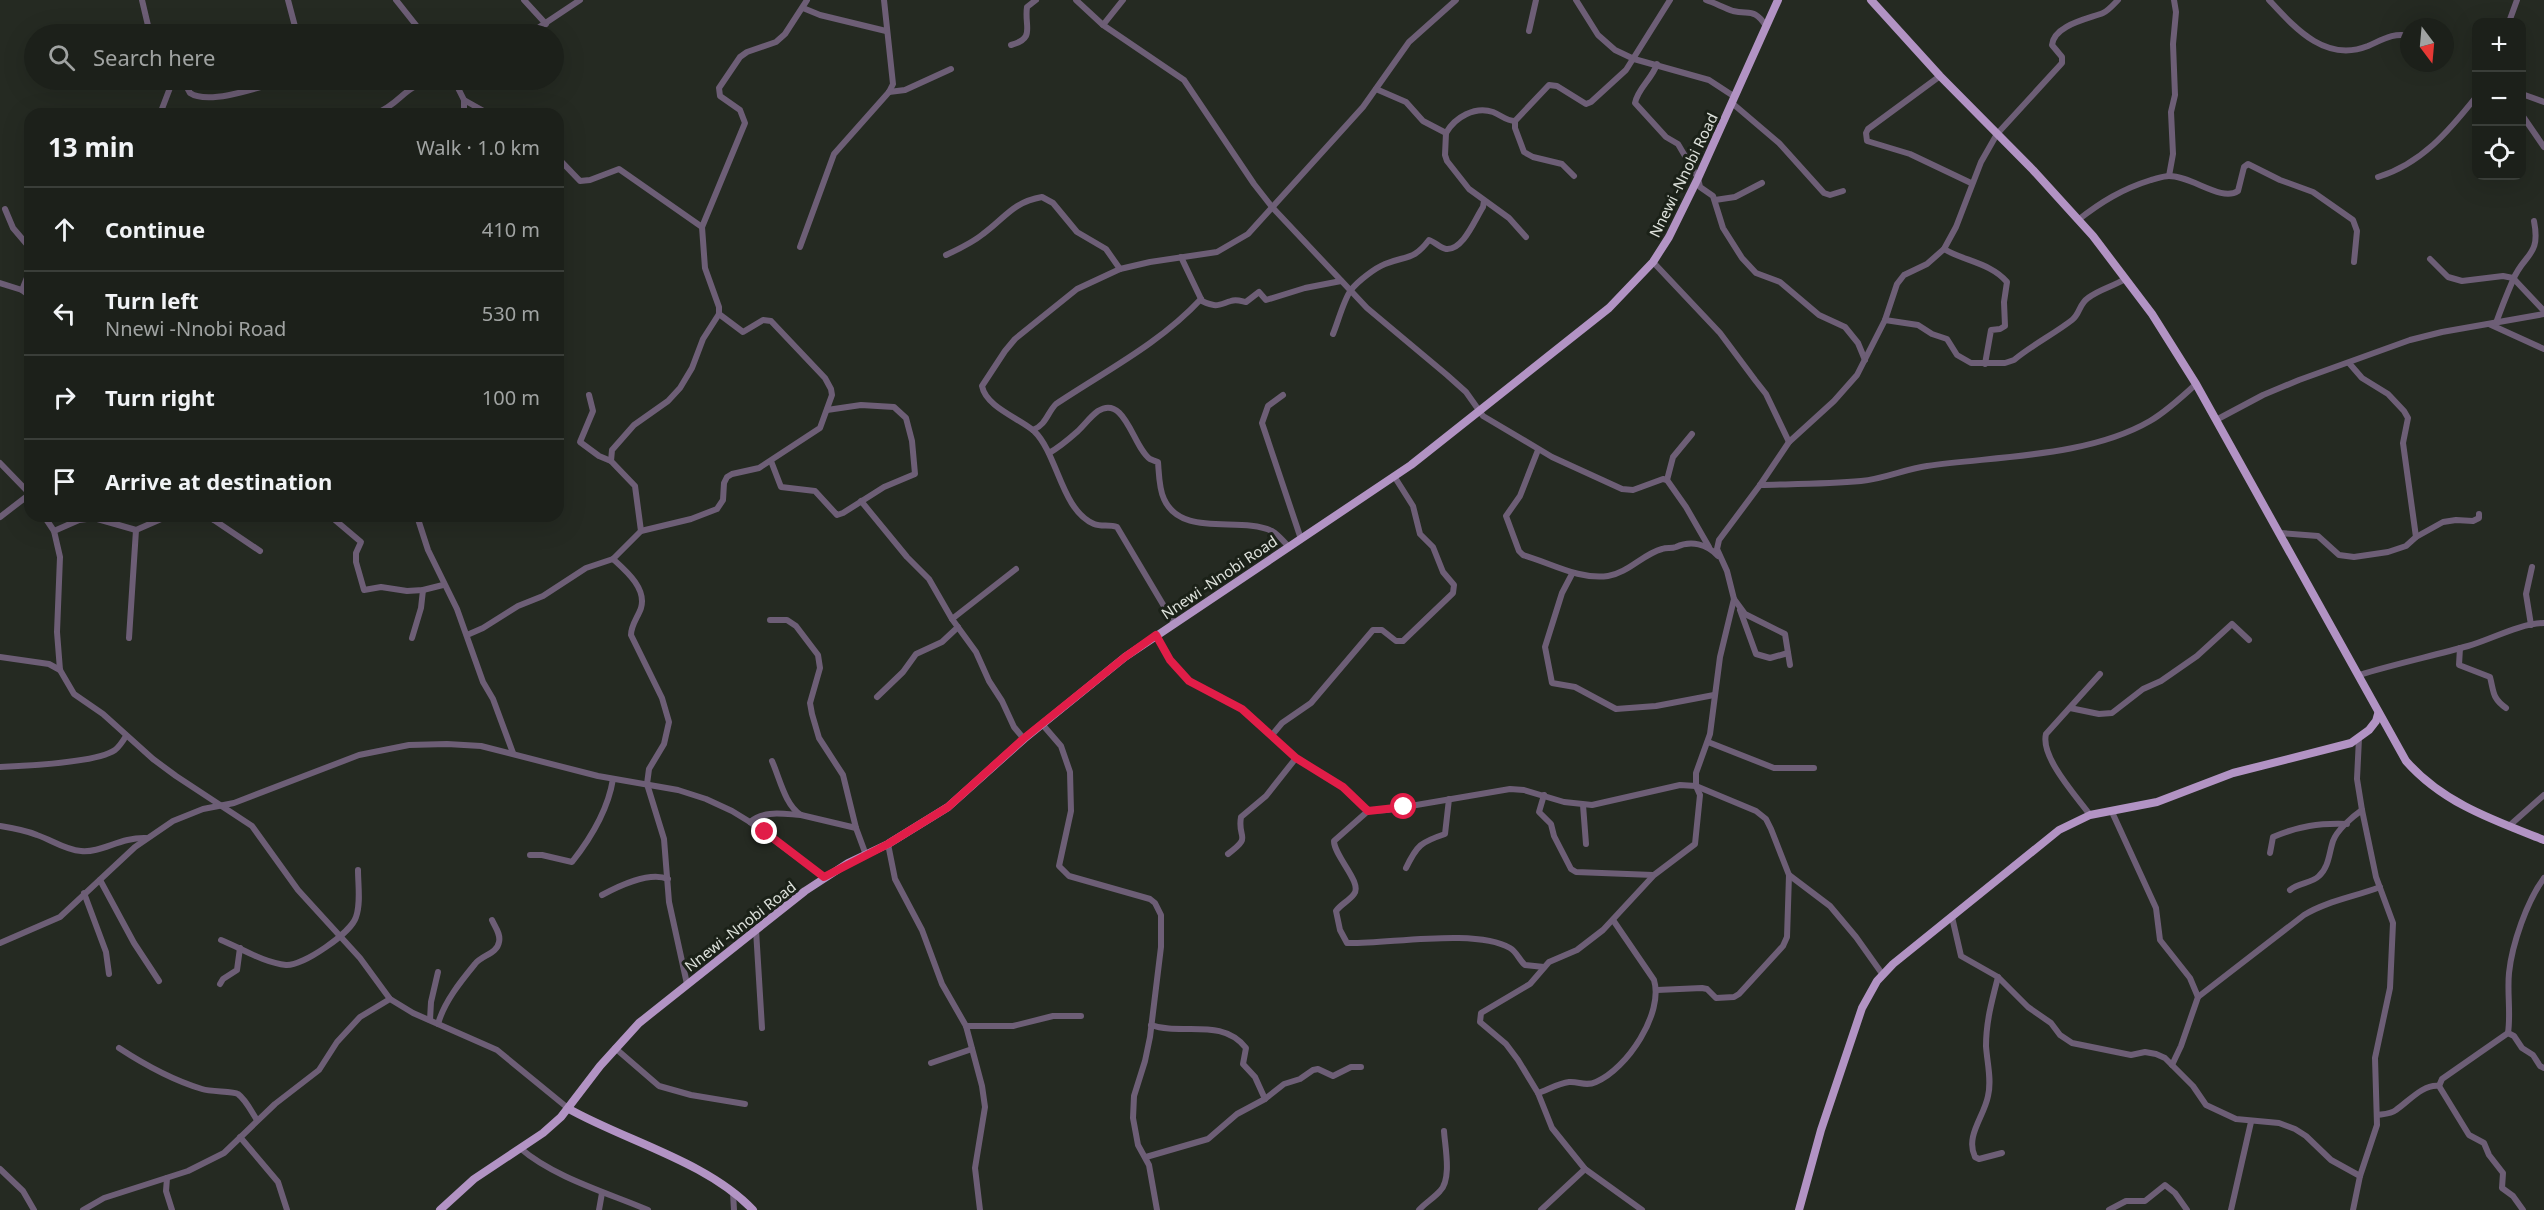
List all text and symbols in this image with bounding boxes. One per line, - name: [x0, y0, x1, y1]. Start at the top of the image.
- north arrow: [2400, 18, 2454, 72]
- map controls: [2472, 18, 2526, 180]
- button: +: [2472, 18, 2526, 72]
- search box: [24, 24, 564, 90]
- icon: search: [45, 41, 78, 74]
- text: Search here: [93, 42, 215, 72]
- button: −: [2472, 72, 2526, 126]
- street label: Nnewi -Nnobi Road: [1644, 109, 1722, 241]
- button: locate: [2472, 126, 2526, 180]
- text: 13 min: [48, 129, 135, 165]
- text: Walk · 1.0 km: [416, 134, 540, 161]
- icon: ahead: [48, 213, 81, 246]
- text: Continue: [105, 214, 205, 244]
- text: 410 m: [482, 216, 540, 243]
- text: Turn left: [105, 285, 199, 315]
- icon: left: [48, 297, 81, 330]
- text: 530 m: [482, 300, 540, 327]
- text: Nnewi -Nnobi Road: [105, 315, 286, 342]
- icon: right: [48, 381, 81, 414]
- text: Turn right: [105, 382, 215, 412]
- text: 100 m: [482, 384, 540, 411]
- icon: arrive: [48, 465, 81, 498]
- text: Arrive at destination: [105, 466, 332, 496]
- street label: Nnewi -Nnobi Road: [1157, 531, 1281, 623]
- route start: [1390, 793, 1416, 819]
- route end: [751, 818, 777, 844]
- street label: Nnewi -Nnobi Road: [680, 876, 800, 976]

